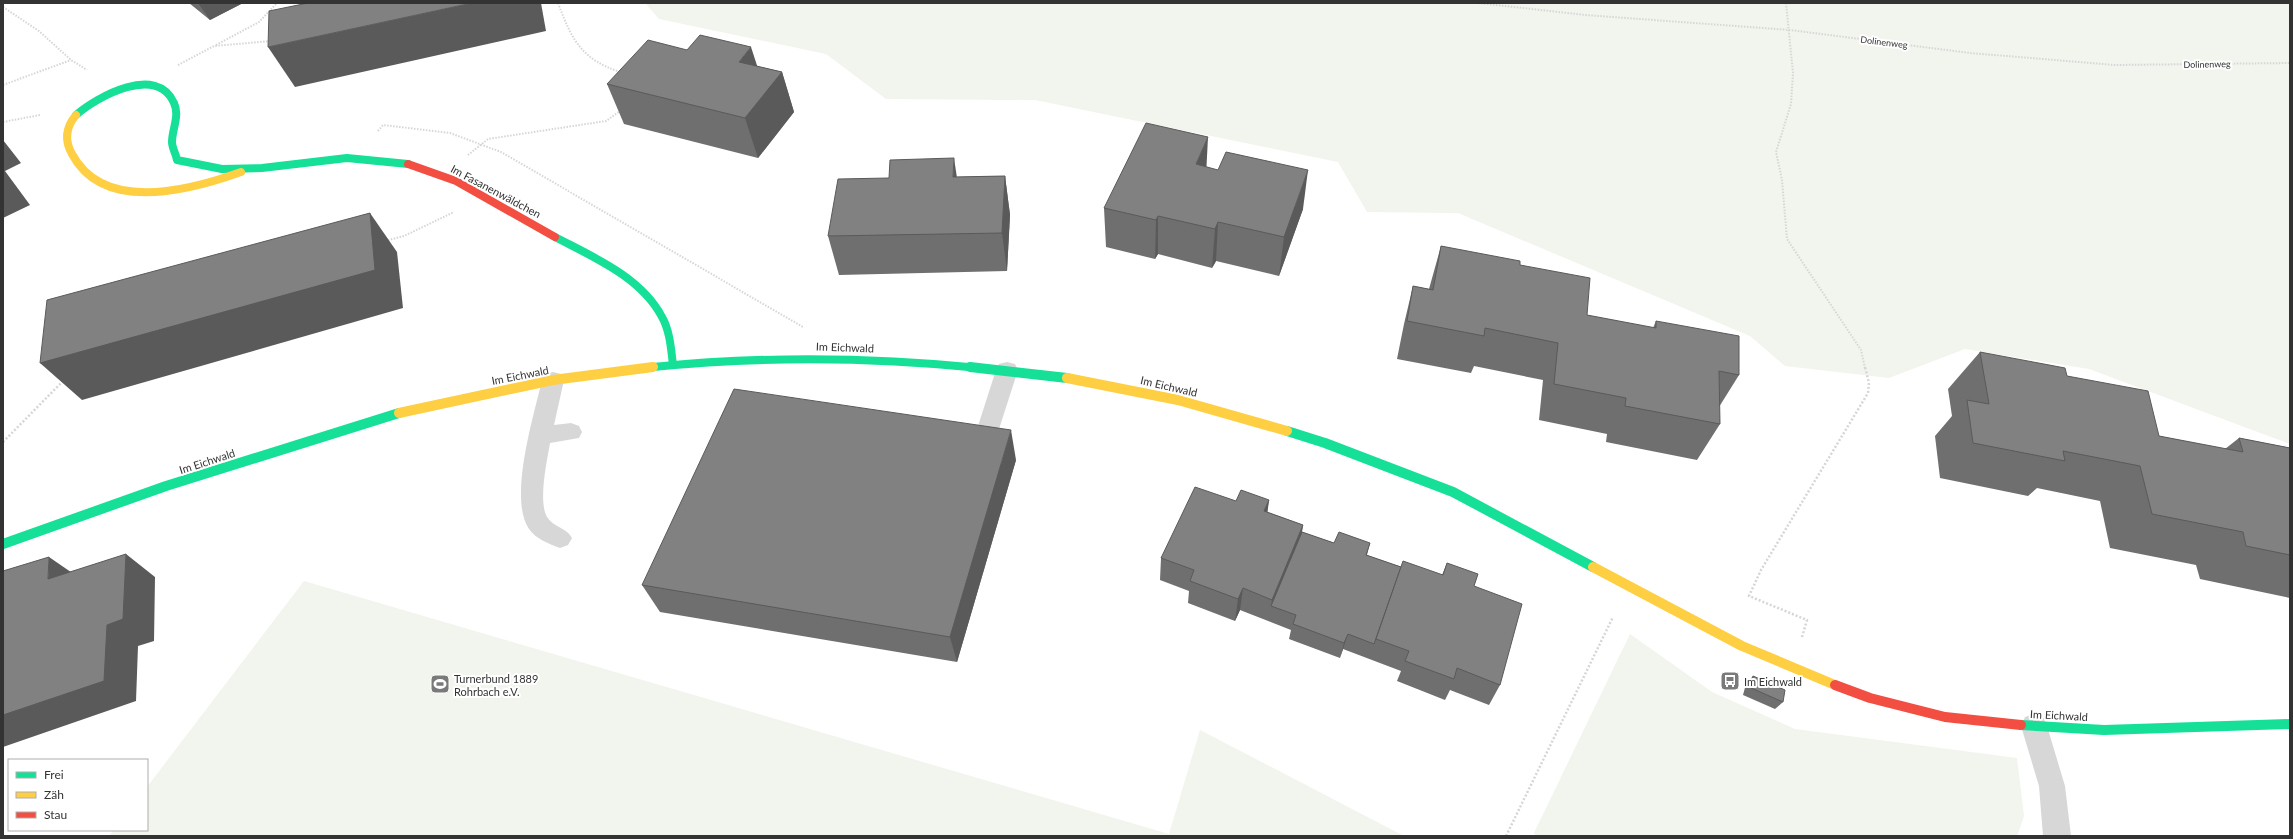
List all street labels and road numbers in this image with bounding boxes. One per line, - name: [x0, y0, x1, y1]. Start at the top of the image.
- street label: Dolinenweg: [1860, 34, 1908, 50]
- street label: Dolinenweg: [2183, 58, 2231, 70]
- street label: Im Fasanenwäldchen: [449, 162, 543, 220]
- street label: Im Eichwald: [816, 339, 874, 355]
- street label: Im Eichwald: [490, 363, 550, 387]
- street label: Im Eichwald: [1139, 373, 1199, 399]
- street label: Im Eichwald: [177, 446, 237, 476]
- street label: Im Eichwald: [2030, 707, 2088, 723]

